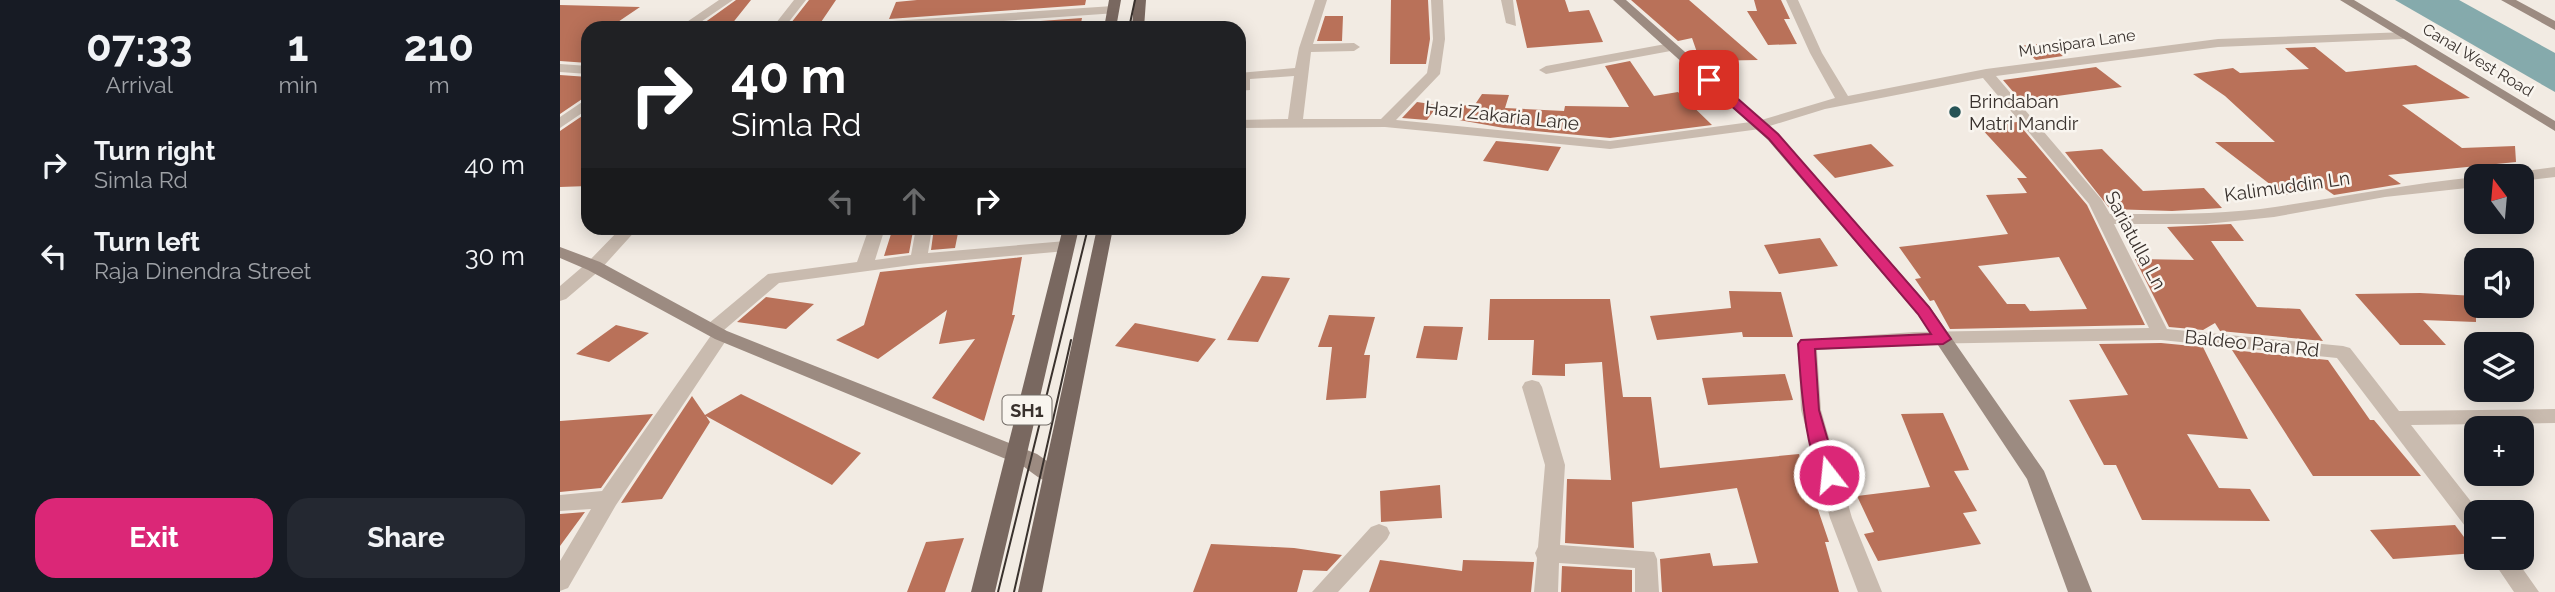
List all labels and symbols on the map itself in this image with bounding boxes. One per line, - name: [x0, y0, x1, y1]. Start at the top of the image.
- street label: Canal West Road: [2419, 19, 2537, 101]
- street label: Munsipara Lane: [2017, 25, 2137, 61]
- pin: [1679, 50, 1739, 110]
- place label: Brindaban Matri Mandir: [1969, 90, 2079, 134]
- street label: Hazi Zakaria Lane: [1424, 96, 1580, 134]
- marker: Brindaban Matri Mandir: [1947, 104, 1963, 120]
- north arrow: [2464, 164, 2534, 234]
- street label: Kalimuddin Ln: [2223, 166, 2351, 206]
- street label: Sariatulla Ln: [2101, 187, 2171, 293]
- street label: Baldeo Para Rd: [2184, 325, 2320, 361]
- road number: SH1: [1002, 396, 1051, 424]
- position arrow: [1792, 438, 1866, 512]

